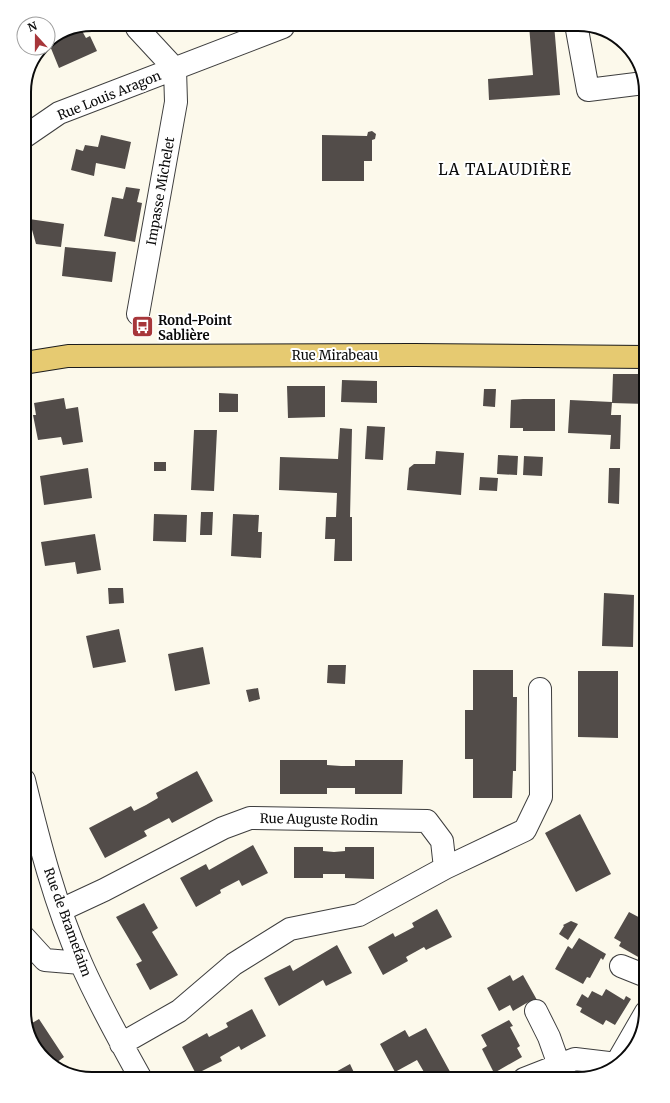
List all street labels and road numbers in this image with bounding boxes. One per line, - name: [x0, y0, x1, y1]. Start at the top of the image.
- street label: Rue Louis Aragon: [55, 67, 164, 124]
- street label: Impasse Michelet: [143, 136, 178, 247]
- street label: Rue Mirabeau: [292, 347, 378, 364]
- street label: Rue Auguste Rodin: [260, 810, 379, 829]
- street label: Rue de Bramefaim: [40, 865, 95, 979]

